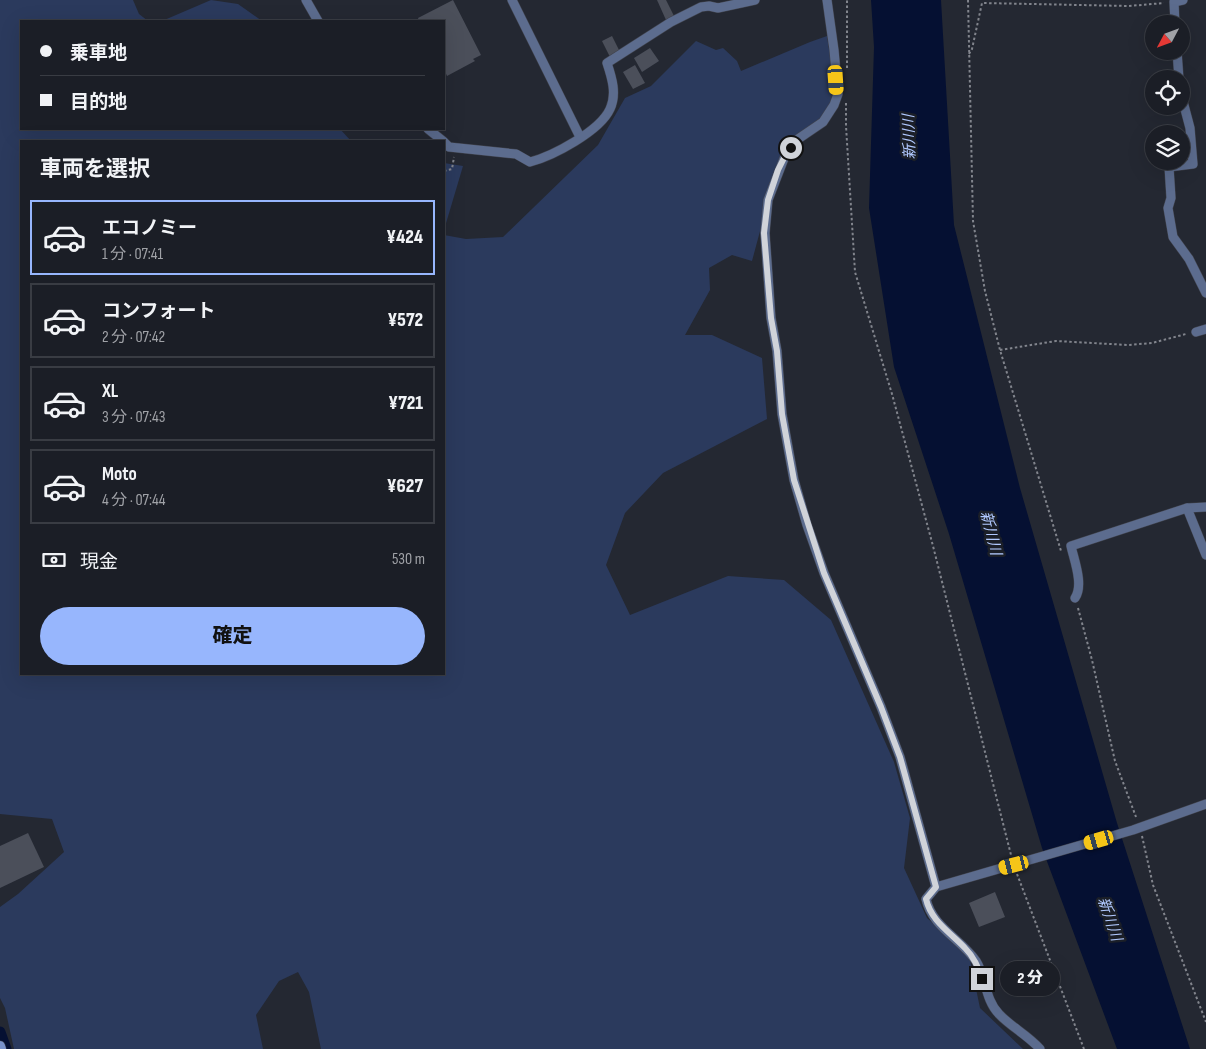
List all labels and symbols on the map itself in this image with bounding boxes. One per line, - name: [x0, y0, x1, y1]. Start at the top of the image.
- north arrow: [1145, 15, 1190, 60]
- car: [827, 65, 844, 95]
- water label: 新川川: [899, 112, 920, 160]
- route start: [780, 137, 802, 159]
- water label: 新川川: [976, 509, 1006, 559]
- car: [1082, 829, 1115, 851]
- car: [997, 854, 1030, 876]
- water label: 新川川: [1093, 895, 1126, 945]
- callout: 2 分: [1000, 962, 1060, 996]
- route end: [971, 968, 993, 990]

